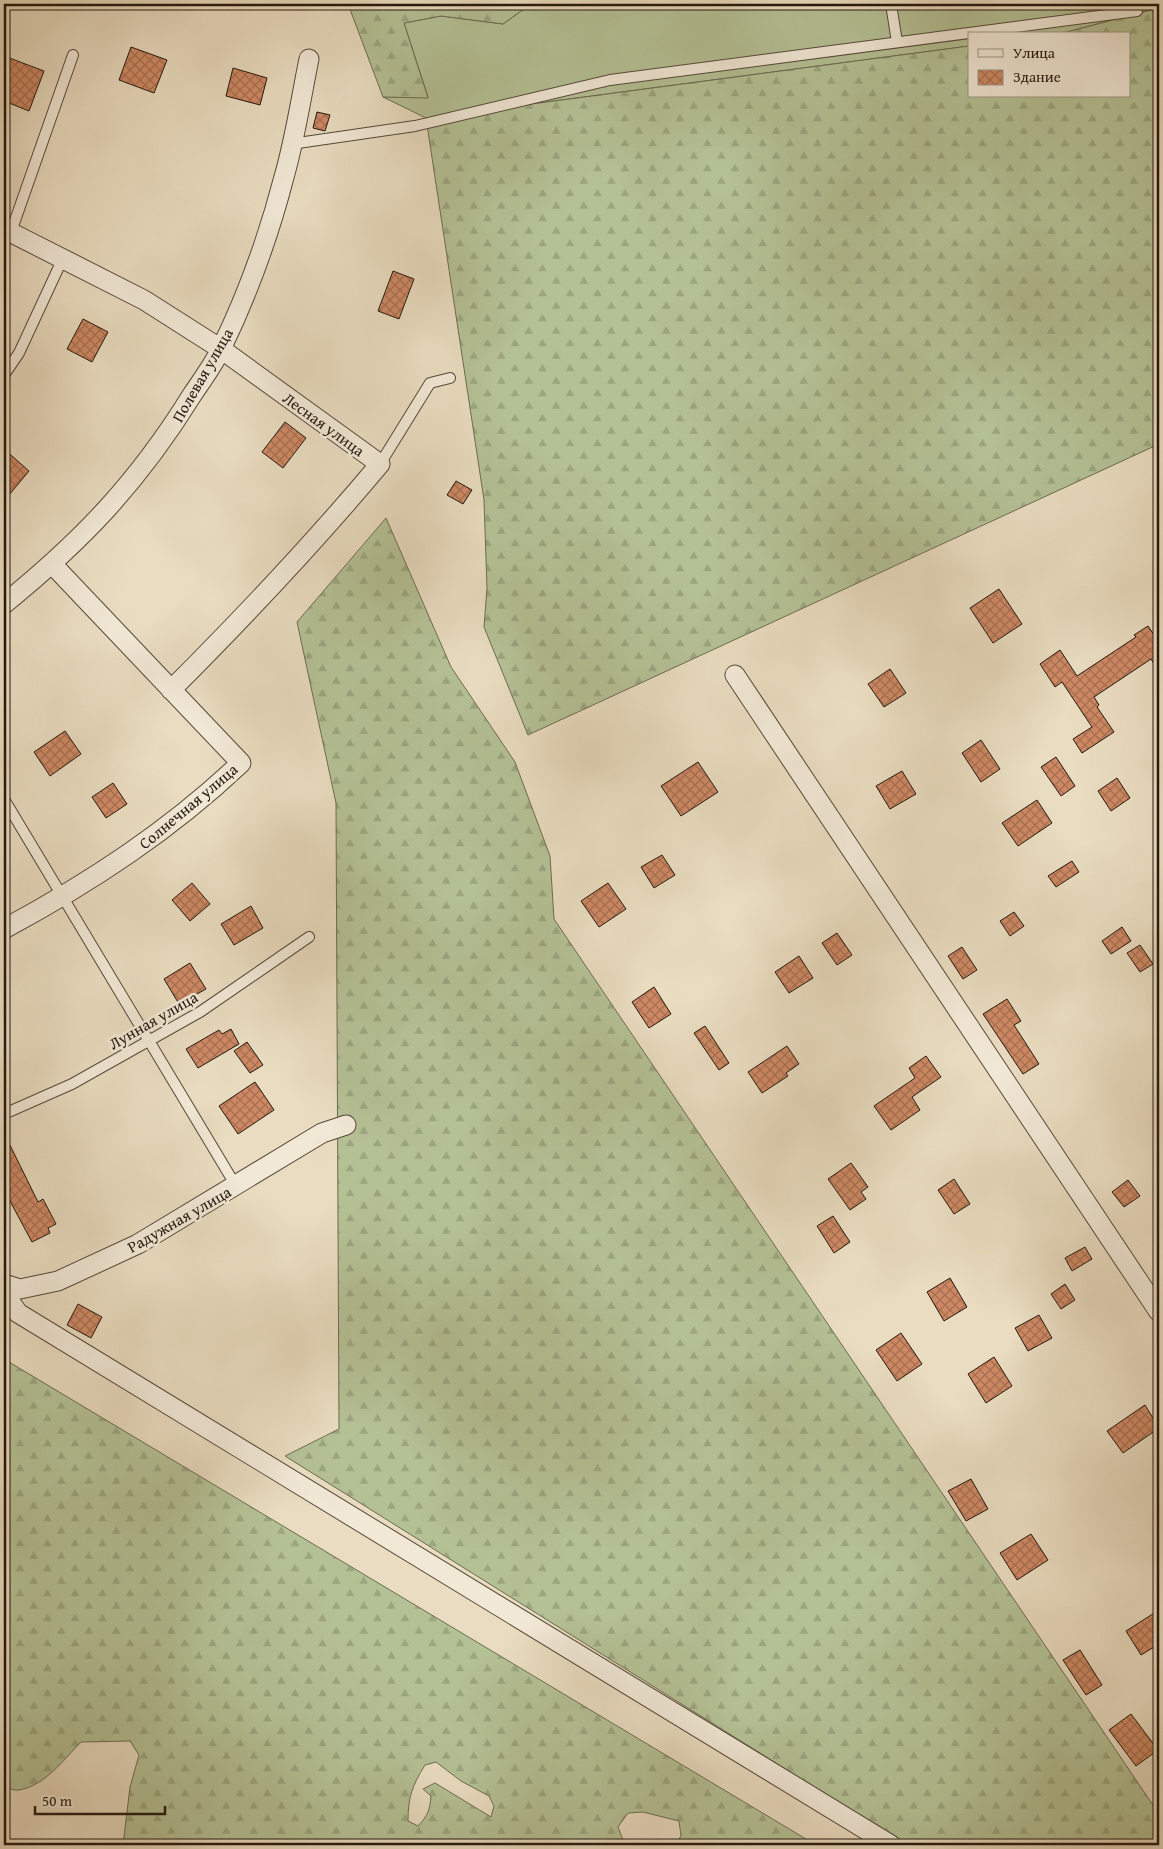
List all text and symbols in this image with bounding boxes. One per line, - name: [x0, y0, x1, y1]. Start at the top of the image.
- legend: [968, 32, 1130, 98]
- text: Улица: [1013, 42, 1056, 63]
- text: Здание: [1013, 66, 1061, 87]
- street label: Полевая улица: [165, 323, 239, 426]
- street label: Лесная улица: [278, 386, 370, 462]
- street label: Солнечная улица: [133, 757, 243, 855]
- street label: Лунная улица: [104, 985, 202, 1055]
- street label: Радужная улица: [123, 1179, 236, 1259]
- scale bar: [35, 1784, 165, 1816]
- text: 50 m: [42, 1790, 73, 1811]

